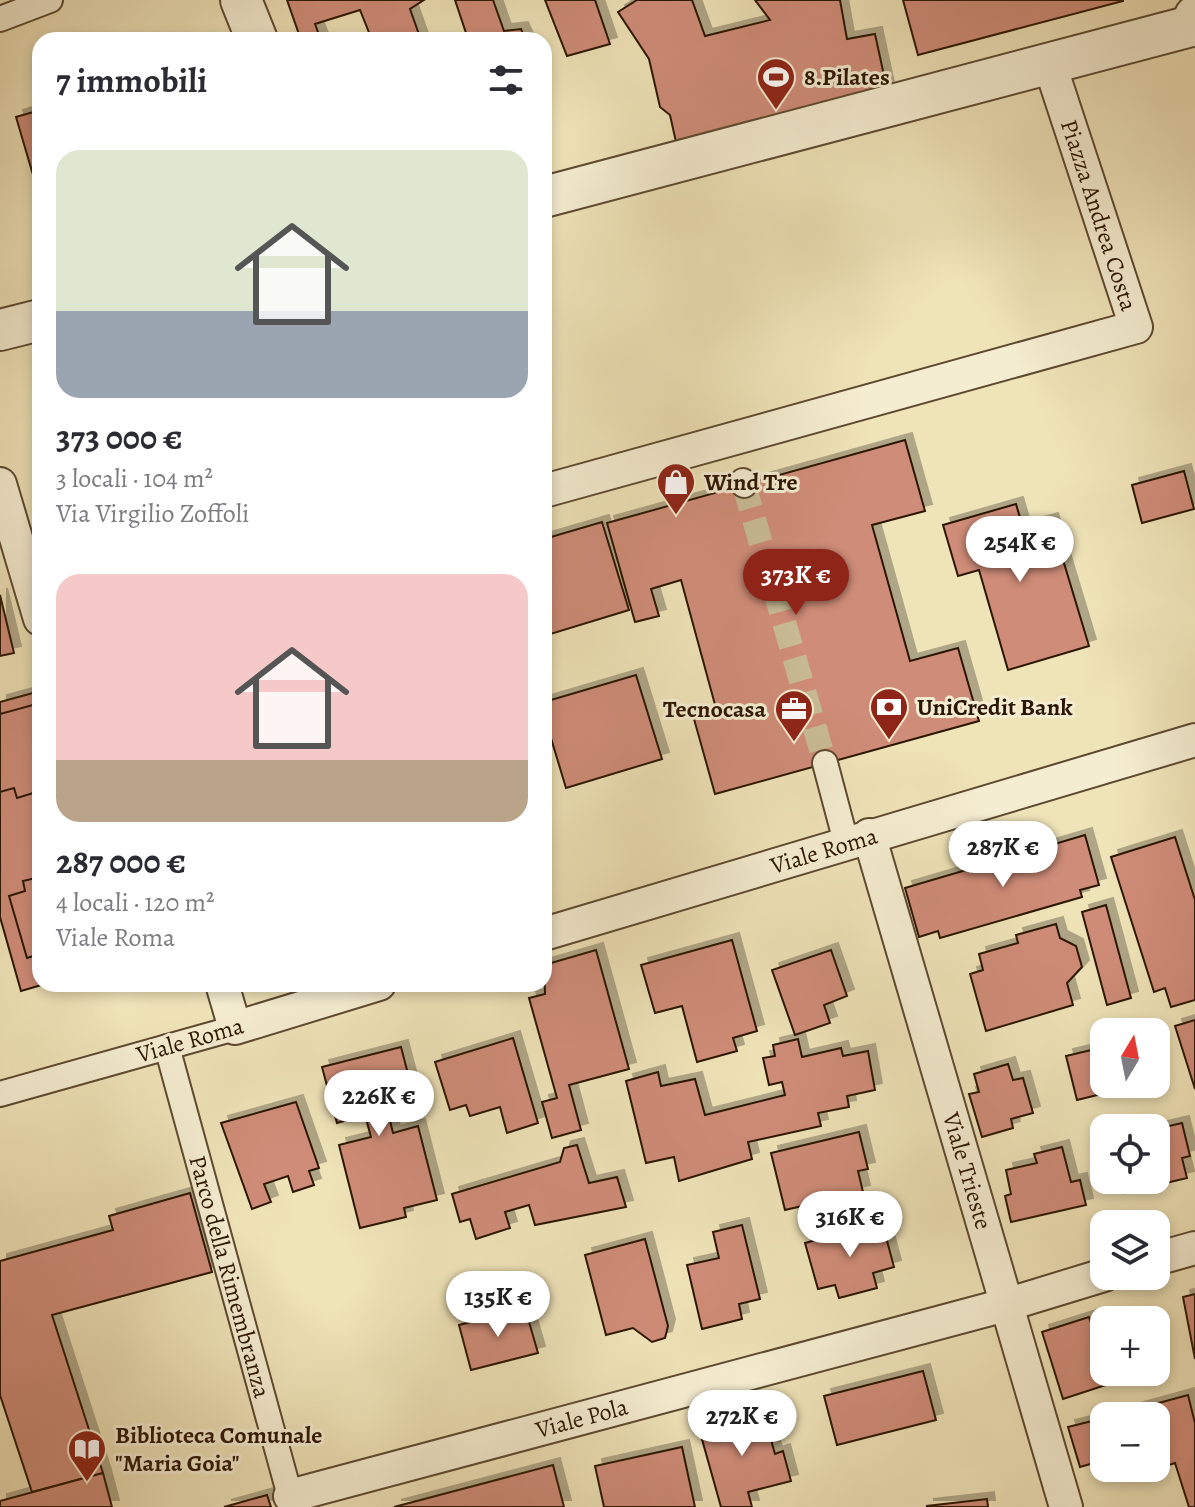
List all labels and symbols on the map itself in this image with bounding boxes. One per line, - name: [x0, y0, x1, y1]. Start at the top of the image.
- sports icon: 8.Pilates: [755, 56, 797, 111]
- place label: 8.Pilates: [804, 61, 890, 93]
- street label: Piazza Andrea Costa: [1053, 115, 1145, 316]
- shop icon: Wind Tre: [655, 461, 697, 516]
- place label: Wind Tre: [703, 466, 798, 498]
- pin: 254K €: [955, 516, 1085, 584]
- pin: 373K €: [731, 549, 861, 617]
- bank icon: UniCredit Bank: [868, 686, 910, 741]
- office icon: Tecnocasa: [773, 688, 815, 743]
- place label: UniCredit Bank: [917, 691, 1073, 723]
- place label: Tecnocasa: [663, 693, 766, 725]
- street label: Viale Roma: [766, 819, 882, 882]
- pin: 287K €: [938, 821, 1068, 889]
- street label: Viale Roma: [132, 1009, 248, 1071]
- north arrow: [1090, 1018, 1170, 1098]
- pin: 226K €: [314, 1070, 444, 1138]
- street label: Viale Trieste: [935, 1108, 1000, 1233]
- street label: Parco della Rimembranza: [181, 1152, 279, 1402]
- pin: 316K €: [785, 1191, 915, 1259]
- pin: 135K €: [433, 1271, 563, 1339]
- street label: Viale Pola: [531, 1390, 632, 1446]
- pin: 272K €: [677, 1390, 807, 1458]
- place label: Biblioteca Comunale "Maria Goia": [115, 1419, 322, 1479]
- library icon: Biblioteca Comunale "Maria Goia": [66, 1428, 108, 1483]

